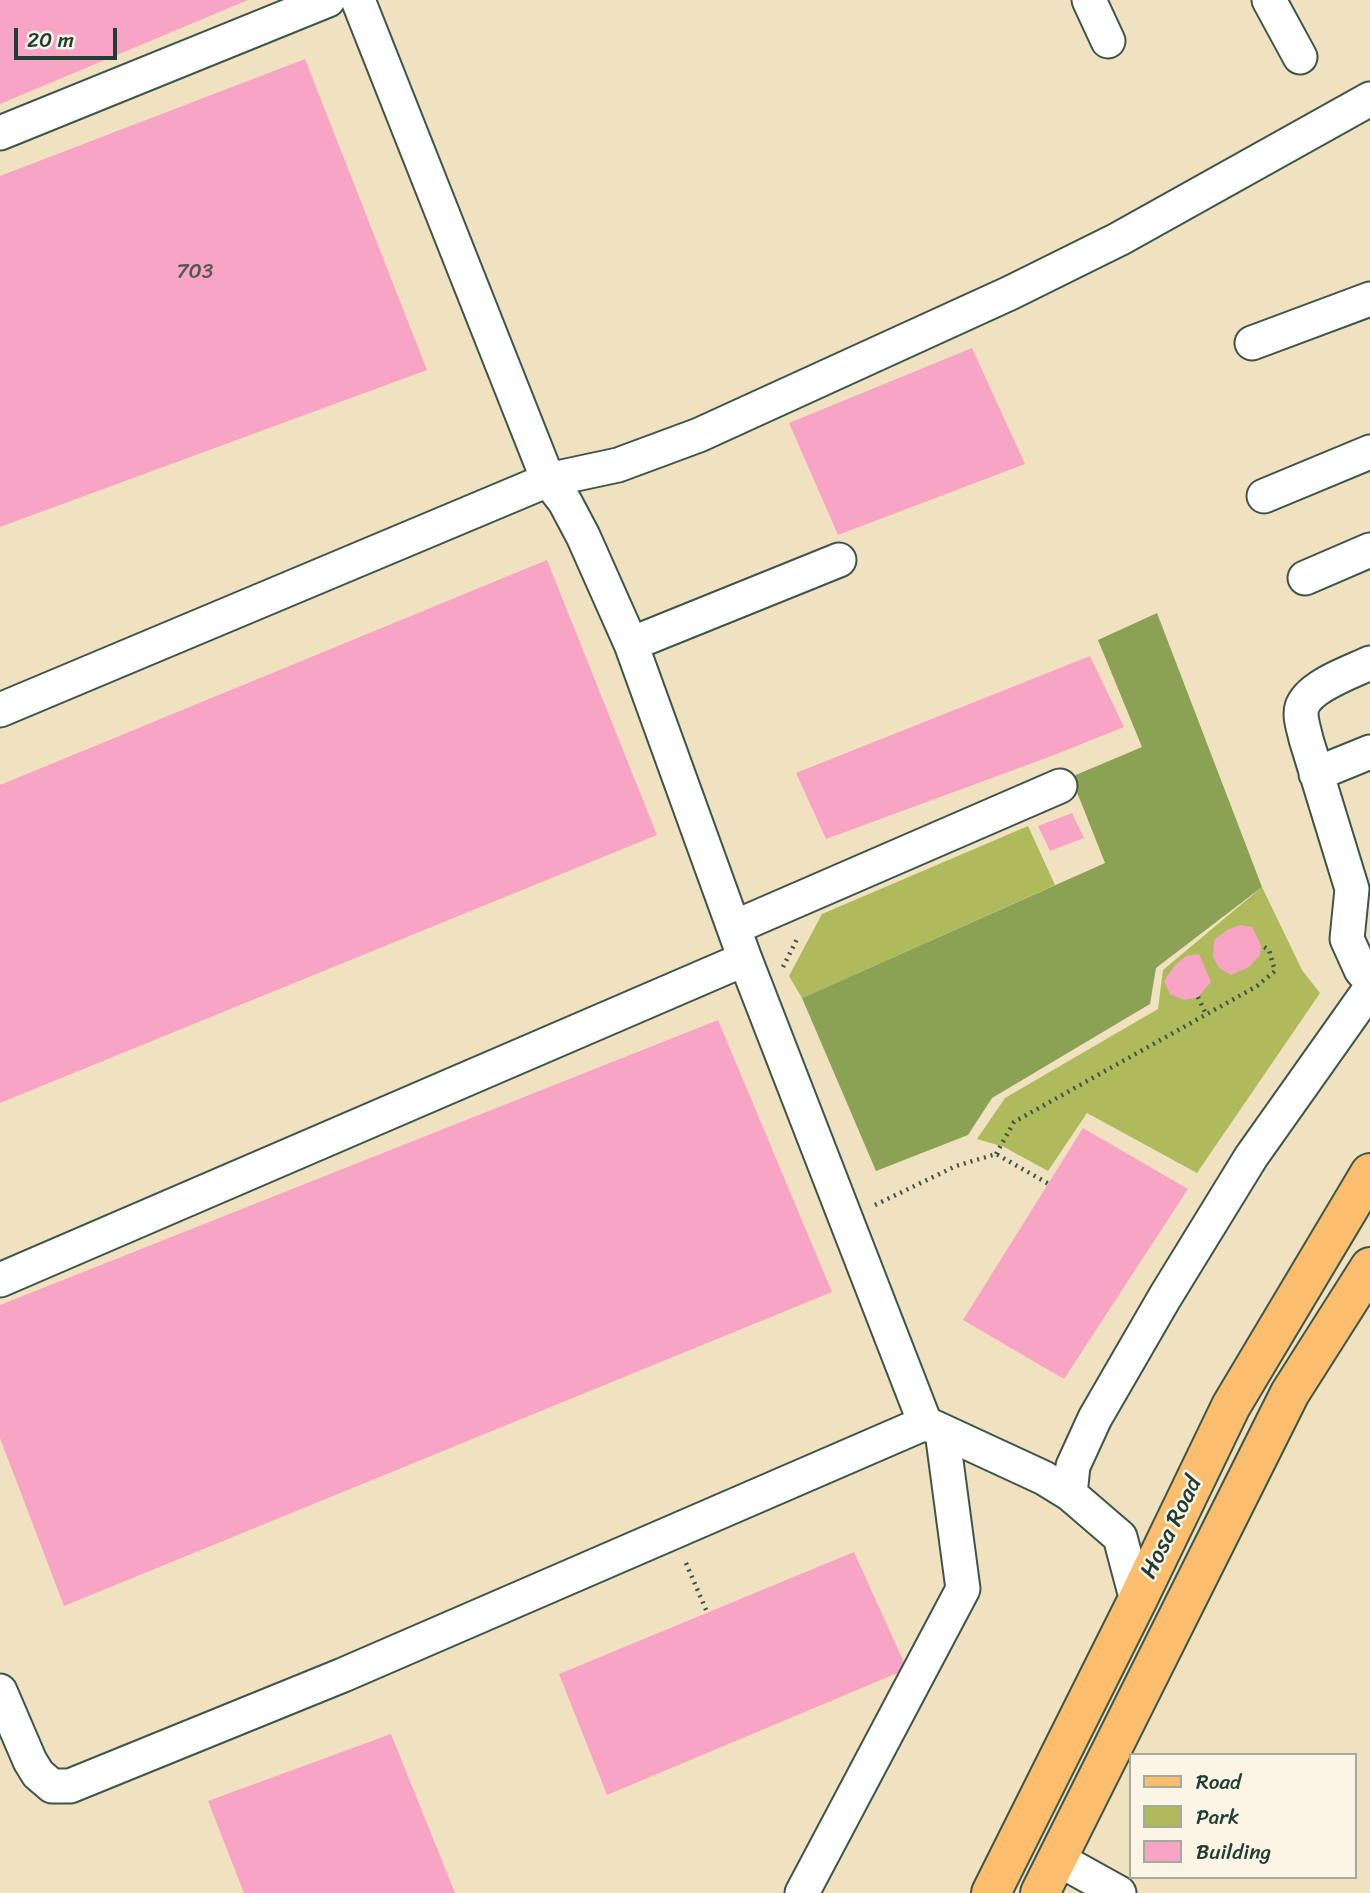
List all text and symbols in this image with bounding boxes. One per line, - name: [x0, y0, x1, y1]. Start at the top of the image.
- scale bar: [18, 14, 121, 58]
- text: 20 m: [27, 21, 74, 59]
- house number: 703: [177, 260, 213, 286]
- street label: Hosa Road: [1135, 1472, 1209, 1584]
- legend: [1128, 1753, 1356, 1879]
- text: Road: [1196, 1763, 1241, 1801]
- text: Park: [1196, 1798, 1239, 1836]
- text: Building: [1196, 1833, 1271, 1871]

